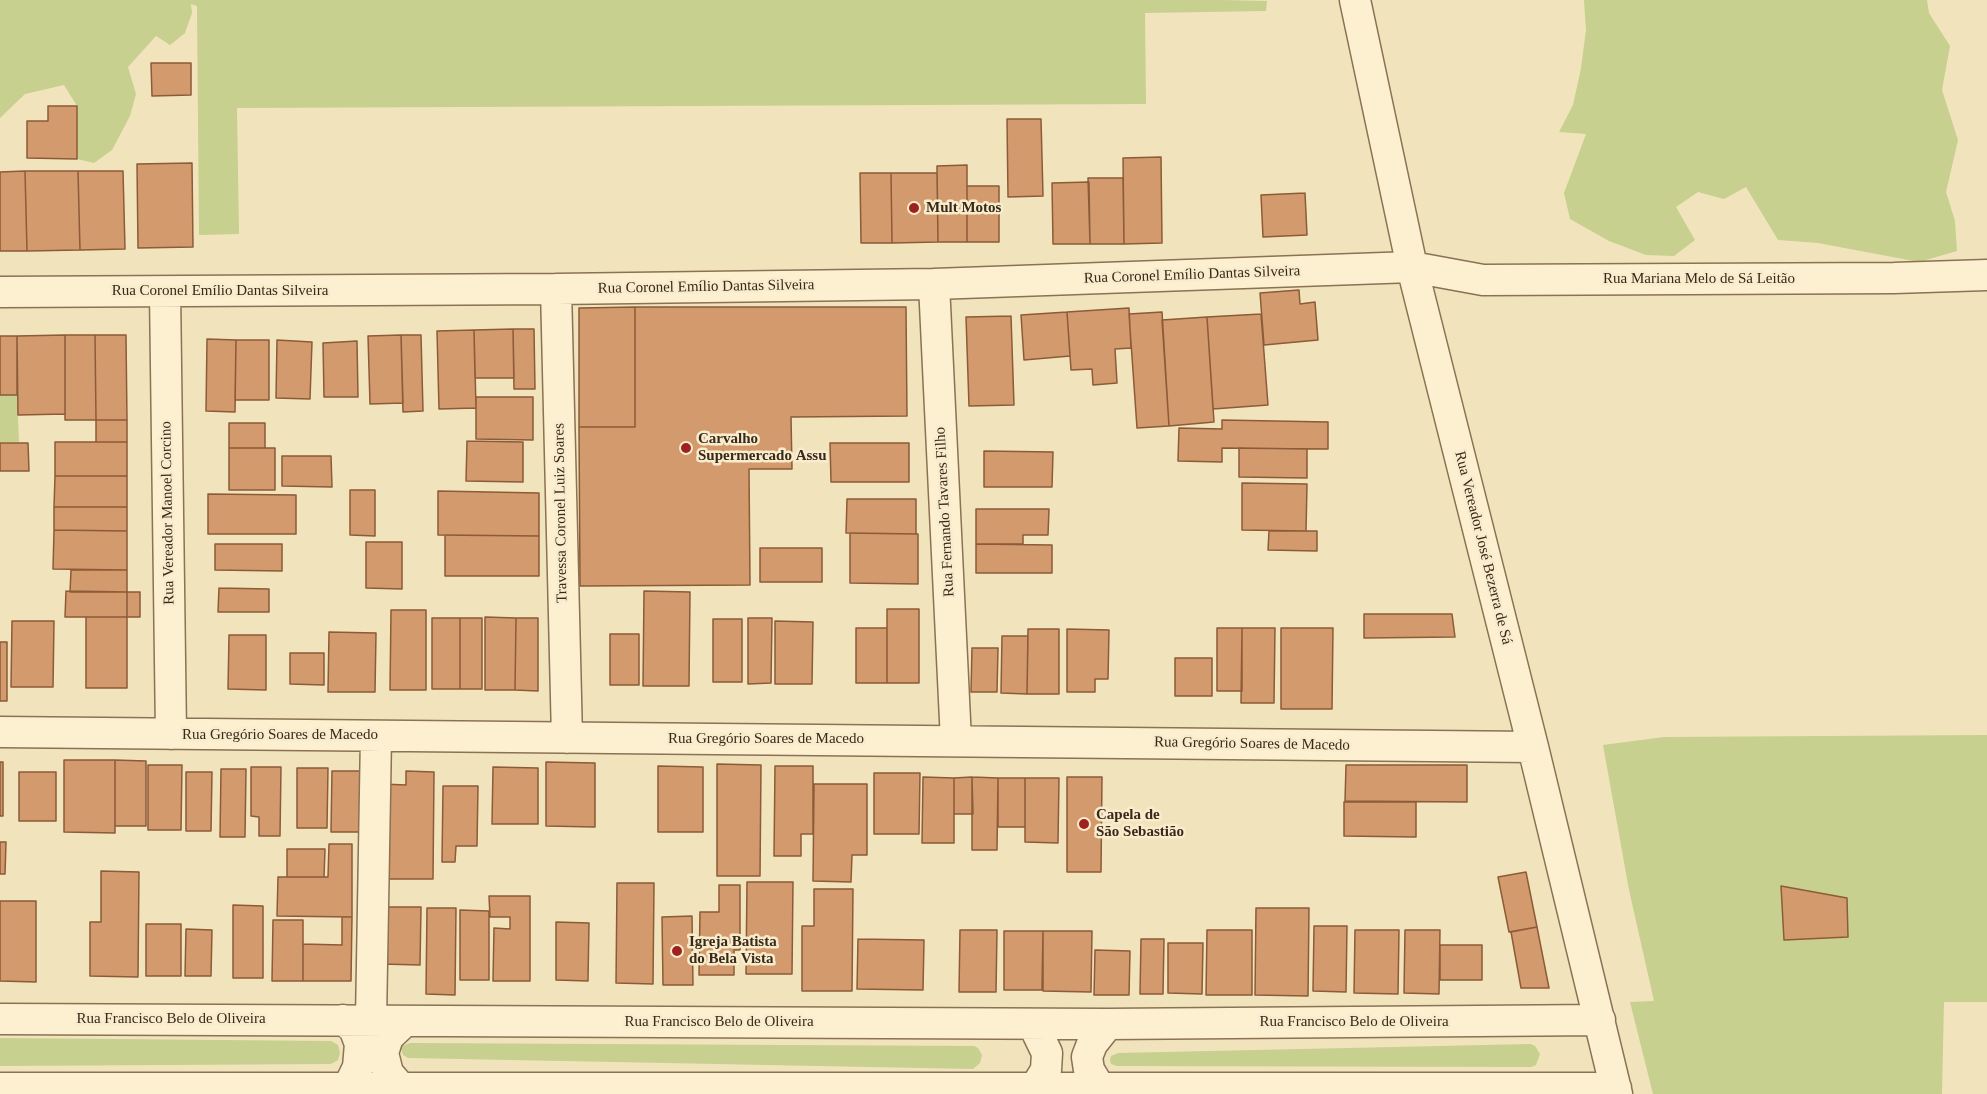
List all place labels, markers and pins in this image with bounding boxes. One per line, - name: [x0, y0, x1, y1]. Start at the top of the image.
- place label: Mult Motos: [926, 199, 1001, 217]
- marker: Mult Motos: [907, 201, 921, 215]
- place label: Carvalho Supermercado Assu: [698, 430, 826, 465]
- marker: Carvalho Supermercado Assu: [679, 441, 693, 455]
- place label: Capela de São Sebastião: [1096, 806, 1184, 841]
- marker: Capela de São Sebastião: [1077, 817, 1091, 831]
- place label: Igreja Batista do Bela Vista: [689, 933, 777, 968]
- marker: Igreja Batista do Bela Vista: [670, 944, 684, 958]

